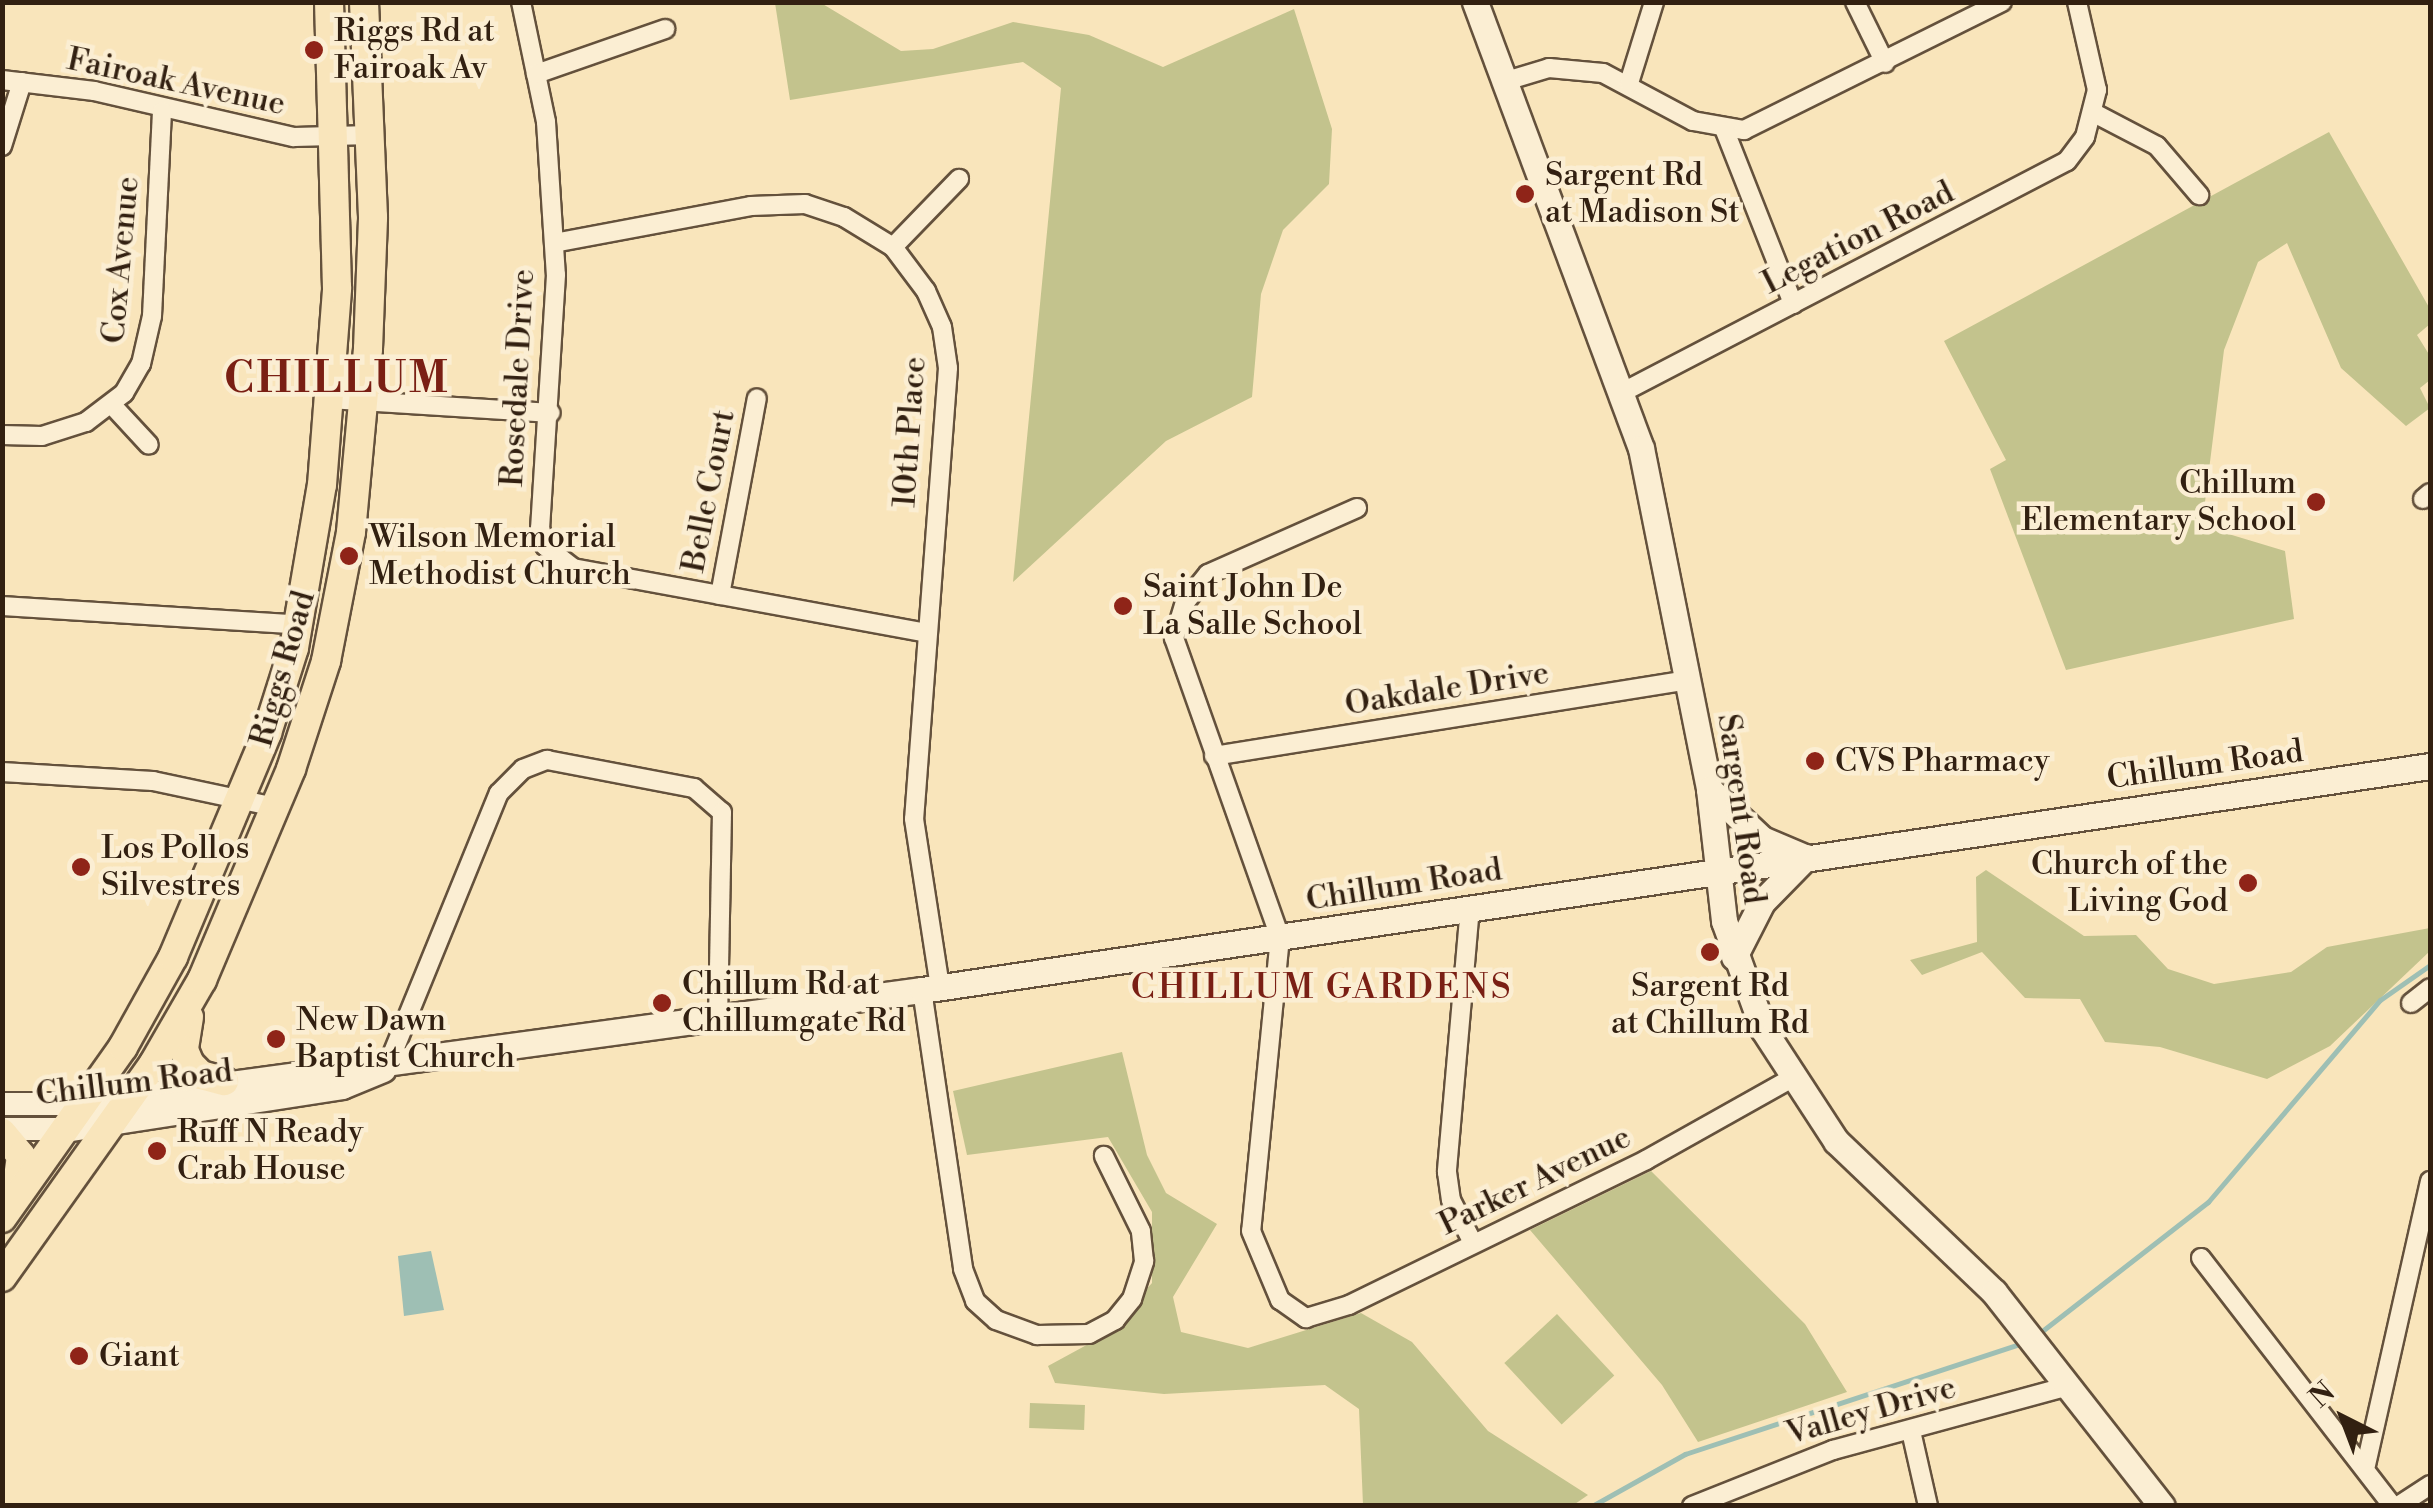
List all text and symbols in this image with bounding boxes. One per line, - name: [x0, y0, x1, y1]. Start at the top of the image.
- place label: Riggs Rd at Fairoak Av: [334, 13, 495, 88]
- marker: Riggs Rd at Fairoak Av: [303, 39, 325, 61]
- street label: Fairoak Avenue: [63, 40, 289, 124]
- place label: Sargent Rd at Madison St: [1545, 157, 1740, 232]
- street label: Legation Road: [1756, 173, 1960, 303]
- street label: Cox Avenue: [95, 175, 147, 345]
- marker: Sargent Rd at Madison St: [1514, 183, 1536, 205]
- street label: Rosedale Drive: [493, 268, 543, 488]
- district label: CHILLUM: [224, 355, 450, 405]
- street label: 10th Place: [886, 355, 934, 509]
- street label: Belle Court: [674, 407, 744, 575]
- place label: Chillum Elementary School: [2021, 465, 2296, 540]
- marker: Chillum Elementary School: [2305, 491, 2327, 513]
- place label: Wilson Memorial Methodist Church: [369, 519, 631, 594]
- marker: Wilson Memorial Methodist Church: [338, 545, 360, 567]
- place label: Saint John De La Salle School: [1143, 569, 1362, 644]
- street label: Riggs Road: [242, 586, 324, 752]
- marker: Saint John De La Salle School: [1112, 595, 1134, 617]
- street label: Oakdale Drive: [1342, 654, 1552, 724]
- street label: Sargent Road: [1709, 711, 1773, 907]
- street label: Chillum Road: [2104, 732, 2306, 798]
- place label: CVS Pharmacy: [1835, 742, 2050, 780]
- marker: CVS Pharmacy: [1804, 750, 1826, 772]
- place label: Los Pollos Silvestres: [101, 830, 249, 905]
- place label: Church of the Living God: [2031, 846, 2228, 921]
- street label: Chillum Road: [1303, 851, 1505, 919]
- marker: Los Pollos Silvestres: [70, 856, 92, 878]
- marker: Church of the Living God: [2237, 872, 2259, 894]
- marker: Sargent Rd at Chillum Rd: [1699, 941, 1721, 963]
- place label: Chillum Rd at Chillumgate Rd: [682, 966, 906, 1041]
- district label: CHILLUM GARDENS: [1131, 967, 1513, 1009]
- place label: Sargent Rd at Chillum Rd: [1611, 968, 1809, 1043]
- marker: Chillum Rd at Chillumgate Rd: [651, 992, 673, 1014]
- place label: New Dawn Baptist Church: [296, 1002, 515, 1077]
- marker: New Dawn Baptist Church: [265, 1028, 287, 1050]
- street label: Chillum Road: [34, 1052, 234, 1114]
- place label: Ruff N Ready Crab House: [177, 1114, 363, 1189]
- street label: Parker Avenue: [1433, 1118, 1637, 1244]
- marker: Ruff N Ready Crab House: [146, 1140, 168, 1162]
- place label: Giant: [99, 1337, 180, 1375]
- marker: Giant: [68, 1345, 90, 1367]
- street label: Valley Drive: [1782, 1368, 1960, 1454]
- north arrow: [2293, 1368, 2393, 1468]
- text: N: [2303, 1375, 2343, 1416]

